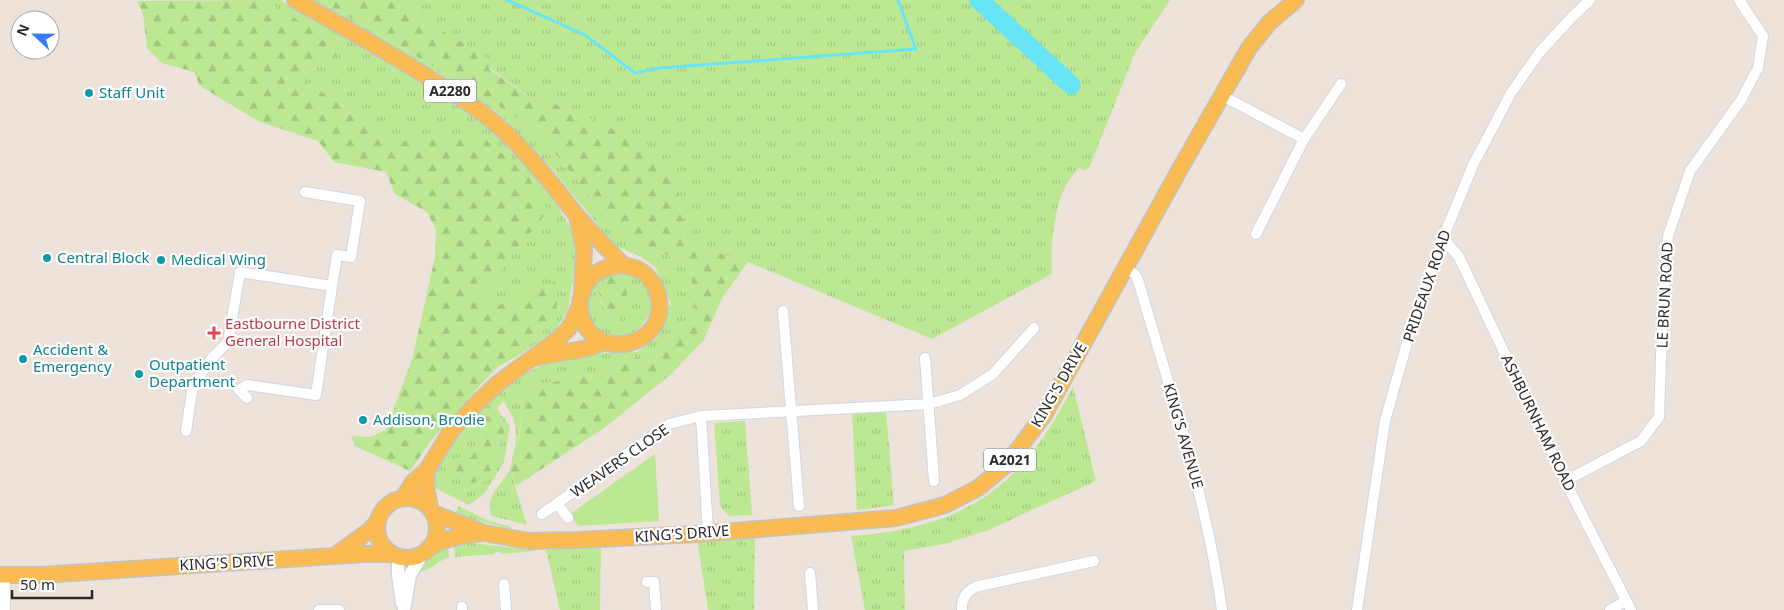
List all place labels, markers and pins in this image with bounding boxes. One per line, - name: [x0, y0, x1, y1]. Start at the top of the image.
- place label: Staff Unit: [99, 82, 165, 102]
- marker: Staff Unit: [83, 87, 95, 99]
- place label: Central Block: [57, 247, 150, 267]
- place label: Medical Wing: [171, 249, 266, 269]
- marker: Central Block: [41, 252, 53, 264]
- marker: Medical Wing: [155, 254, 167, 266]
- place label: Eastbourne District General Hospital: [225, 313, 360, 350]
- marker: Eastbourne District General Hospital: [207, 326, 221, 340]
- place label: Accident & Emergency: [33, 339, 112, 376]
- marker: Accident & Emergency: [17, 353, 29, 365]
- place label: Outpatient Department: [149, 354, 235, 391]
- marker: Outpatient Department: [133, 368, 145, 380]
- place label: Addison, Brodie: [373, 409, 485, 429]
- marker: Addison, Brodie: [357, 414, 369, 426]

